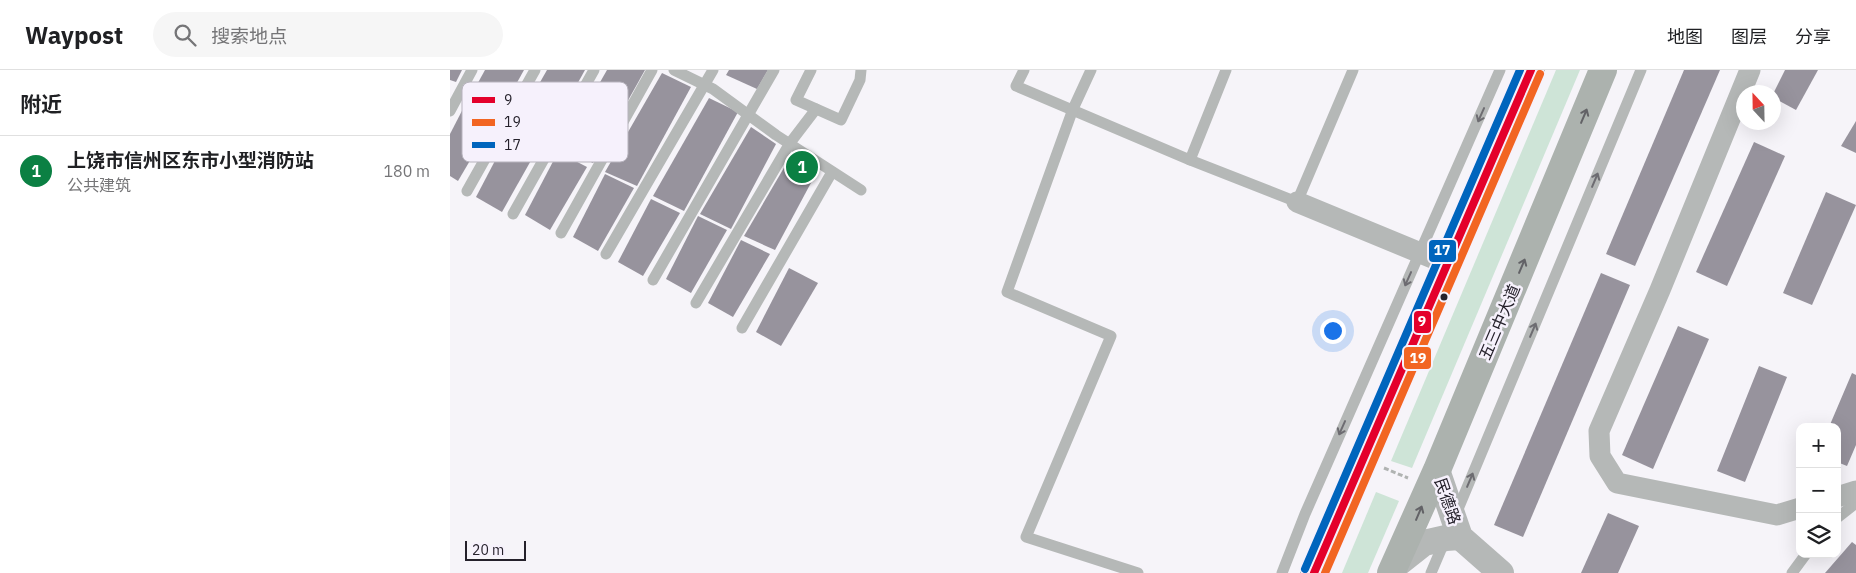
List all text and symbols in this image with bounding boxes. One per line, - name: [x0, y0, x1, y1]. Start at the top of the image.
- search box: [153, 12, 503, 57]
- text: Waypost: [25, 19, 123, 51]
- icon: search: [171, 21, 199, 49]
- text: 搜索地点: [211, 24, 287, 48]
- text: 地图: [1667, 25, 1703, 48]
- text: 图层: [1731, 25, 1767, 48]
- text: 分享: [1795, 25, 1831, 48]
- legend: [462, 82, 628, 162]
- north arrow: [1736, 85, 1781, 130]
- text: 附近: [20, 90, 62, 118]
- text: 9: [504, 91, 512, 109]
- one-way arrow: [1475, 107, 1485, 122]
- one-way arrow: [1580, 109, 1590, 124]
- text: 19: [504, 113, 521, 131]
- text: 17: [504, 136, 521, 154]
- text: 上饶市信州区东市小型消防站: [67, 148, 314, 172]
- pin: 1: [786, 148, 818, 186]
- text: 1: [31, 161, 41, 181]
- text: 180 m: [383, 161, 430, 181]
- one-way arrow: [1591, 173, 1601, 188]
- text: 公共建筑: [67, 175, 131, 195]
- line badge: 17: [1428, 239, 1457, 263]
- text: 17: [1434, 241, 1450, 259]
- one-way arrow: [1518, 259, 1527, 274]
- one-way arrow: [1402, 271, 1412, 286]
- street label: 五三中大道: [1474, 281, 1524, 363]
- unlabelled marker: [1439, 292, 1449, 302]
- line badge: 9: [1413, 310, 1432, 334]
- text: 9: [1418, 312, 1426, 330]
- your location: [1320, 318, 1346, 344]
- one-way arrow: [1529, 323, 1538, 338]
- line badge: 19: [1403, 346, 1432, 370]
- text: 19: [1410, 349, 1426, 367]
- one-way arrow: [1337, 420, 1347, 435]
- map controls: [1796, 423, 1841, 558]
- button: +: [1796, 423, 1841, 468]
- button: −: [1796, 468, 1841, 513]
- one-way arrow: [1466, 473, 1476, 488]
- street label: 民德路: [1431, 475, 1465, 527]
- one-way arrow: [1414, 506, 1424, 521]
- button: layers: [1796, 513, 1841, 558]
- scale bar: [465, 538, 526, 561]
- text: 20 m: [472, 541, 504, 559]

